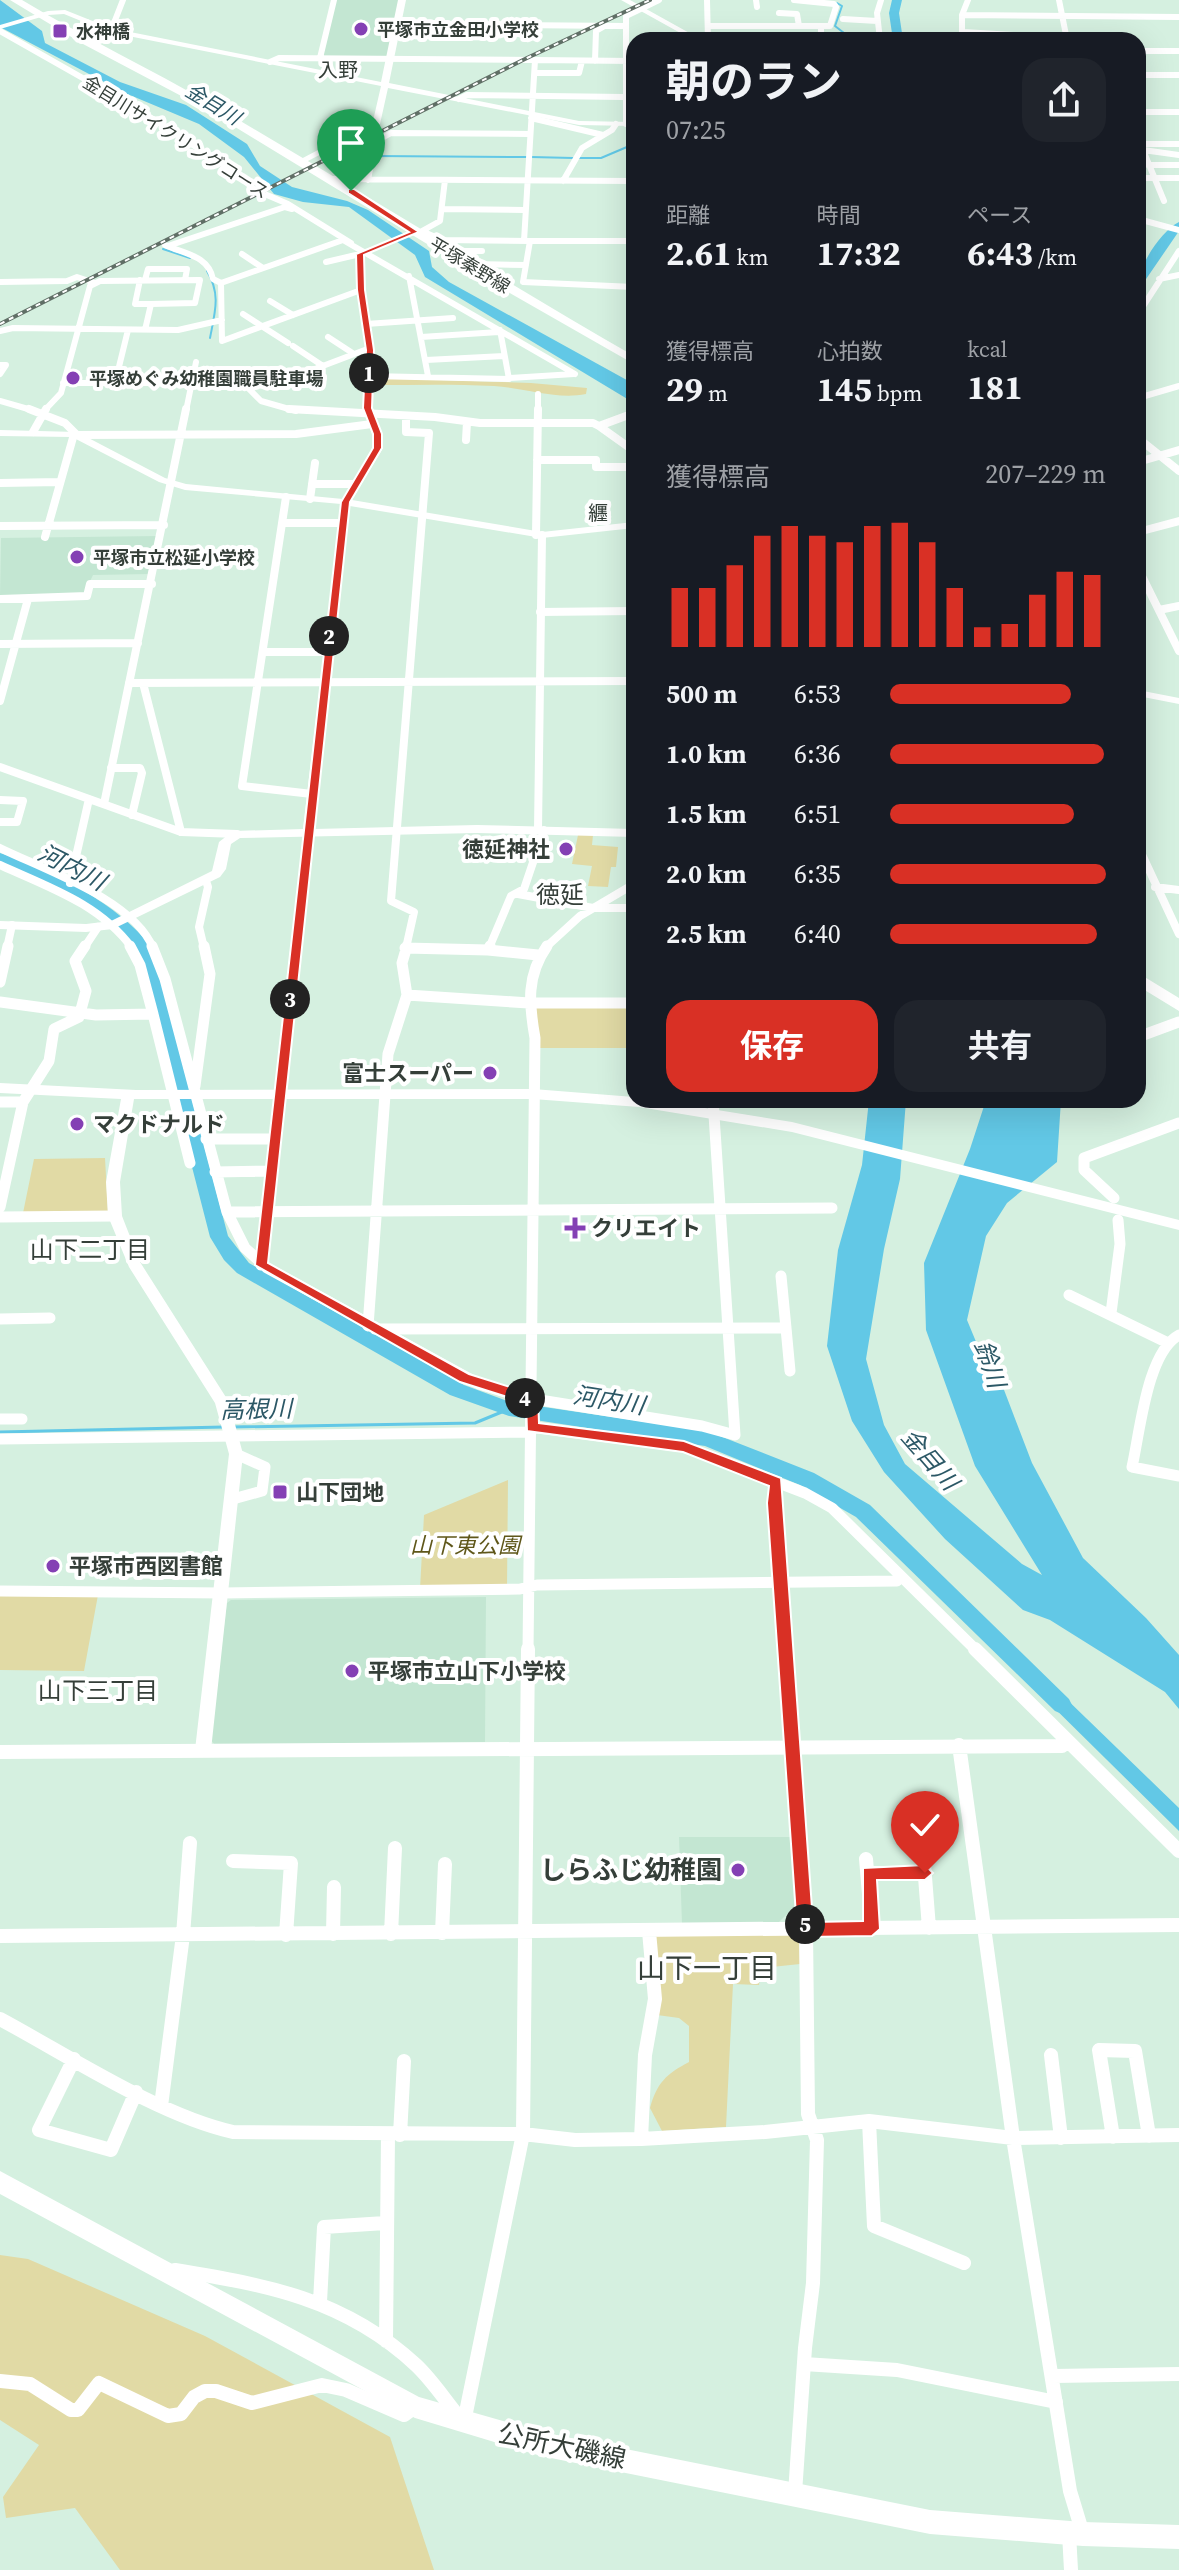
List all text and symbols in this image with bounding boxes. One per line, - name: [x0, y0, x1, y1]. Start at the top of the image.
- place label: 平塚市立金田小学校: [377, 17, 539, 42]
- place label: 水神橋: [76, 19, 130, 44]
- marker: 平塚市立金田小学校: [352, 20, 370, 38]
- marker: 水神橋: [51, 22, 69, 40]
- text: 朝のラン: [666, 51, 842, 112]
- district label: 入野: [318, 56, 358, 84]
- button: share: [1022, 58, 1106, 142]
- street label: 金目川サイクリングコース: [78, 69, 274, 205]
- water label: 金目川: [180, 77, 248, 132]
- pin: [317, 109, 385, 191]
- text: 07:25: [666, 112, 726, 148]
- icon: arrive: [329, 121, 373, 165]
- text: 距離: [666, 200, 710, 230]
- text: 時間: [817, 200, 861, 230]
- text: ペース: [967, 200, 1032, 230]
- text: 2.61: [666, 230, 731, 276]
- text: 17:32: [817, 230, 901, 276]
- text: 6:43: [967, 230, 1033, 276]
- street label: 平塚秦野線: [425, 231, 515, 299]
- text: km: [731, 242, 768, 272]
- text: /km: [1033, 242, 1077, 272]
- text: kcal: [967, 334, 1007, 364]
- text: 獲得標高: [666, 336, 754, 366]
- text: 心拍数: [817, 336, 883, 366]
- pin: 1: [349, 353, 389, 393]
- text: 1: [363, 358, 375, 388]
- text: 181: [967, 364, 1023, 410]
- place label: 平塚めぐみ幼稚園職員駐車場: [89, 366, 324, 391]
- text: 29: [666, 366, 703, 412]
- text: 145: [817, 366, 872, 412]
- marker: 平塚めぐみ幼稚園職員駐車場: [64, 369, 82, 387]
- text: m: [703, 378, 728, 408]
- text: bpm: [872, 378, 922, 408]
- text: 207–229 m: [985, 456, 1106, 492]
- text: 獲得標高: [666, 459, 770, 495]
- district label: 纒: [588, 499, 608, 527]
- place label: 平塚市立松延小学校: [93, 545, 255, 570]
- marker: 平塚市立松延小学校: [68, 548, 86, 566]
- pin: 2: [309, 616, 349, 656]
- text: 2: [323, 621, 335, 651]
- text: 500 m: [666, 676, 737, 712]
- text: 6:53: [794, 676, 841, 712]
- text: 1.0 km: [666, 736, 747, 772]
- text: 6:36: [794, 736, 841, 772]
- text: 1.5 km: [666, 796, 747, 832]
- text: 6:51: [794, 796, 841, 832]
- place label: 徳延神社: [462, 834, 550, 864]
- water label: 河内川: [32, 836, 114, 899]
- marker: 徳延神社: [557, 840, 575, 858]
- text: 2.0 km: [666, 856, 747, 892]
- text: 6:35: [794, 856, 841, 892]
- district label: 徳延: [536, 878, 584, 911]
- text: 2.5 km: [666, 916, 747, 952]
- text: 6:40: [794, 916, 841, 952]
- pin: 3: [270, 979, 310, 1019]
- text: 3: [284, 984, 296, 1014]
- button: 保存: [666, 1000, 878, 1092]
- button: 共有: [894, 1000, 1106, 1092]
- place label: 富士スーパー: [342, 1058, 474, 1088]
- marker: 富士スーパー: [481, 1064, 499, 1082]
- place label: マクドナルド: [93, 1109, 225, 1139]
- marker: マクドナルド: [68, 1115, 86, 1133]
- place label: クリエイト: [591, 1213, 701, 1243]
- marker: クリエイト: [566, 1219, 584, 1237]
- district label: 山下二丁目: [30, 1233, 150, 1266]
- water label: 鈴川: [967, 1336, 1014, 1395]
- pin: 4: [505, 1378, 545, 1418]
- water label: 河内川: [571, 1378, 650, 1422]
- text: 4: [519, 1383, 531, 1413]
- water label: 高根川: [220, 1392, 295, 1426]
- water label: 金目川: [894, 1421, 968, 1499]
- place label: 山下団地: [296, 1477, 384, 1507]
- marker: 山下団地: [271, 1483, 289, 1501]
- park label: 山下東公園: [410, 1530, 523, 1560]
- place label: 平塚市西図書館: [69, 1551, 223, 1581]
- marker: 平塚市西図書館: [44, 1557, 62, 1575]
- place label: 平塚市立山下小学校: [368, 1656, 566, 1686]
- marker: 平塚市立山下小学校: [343, 1662, 361, 1680]
- district label: 山下三丁目: [38, 1674, 158, 1707]
- pin: [891, 1791, 959, 1873]
- icon: check: [903, 1803, 947, 1847]
- place label: しらふじ幼稚園: [540, 1852, 722, 1888]
- marker: しらふじ幼稚園: [729, 1861, 747, 1879]
- pin: 5: [785, 1904, 825, 1944]
- text: 5: [799, 1909, 811, 1939]
- district label: 山下一丁目: [637, 1949, 777, 1987]
- street label: 公所大磯線: [495, 2415, 629, 2477]

